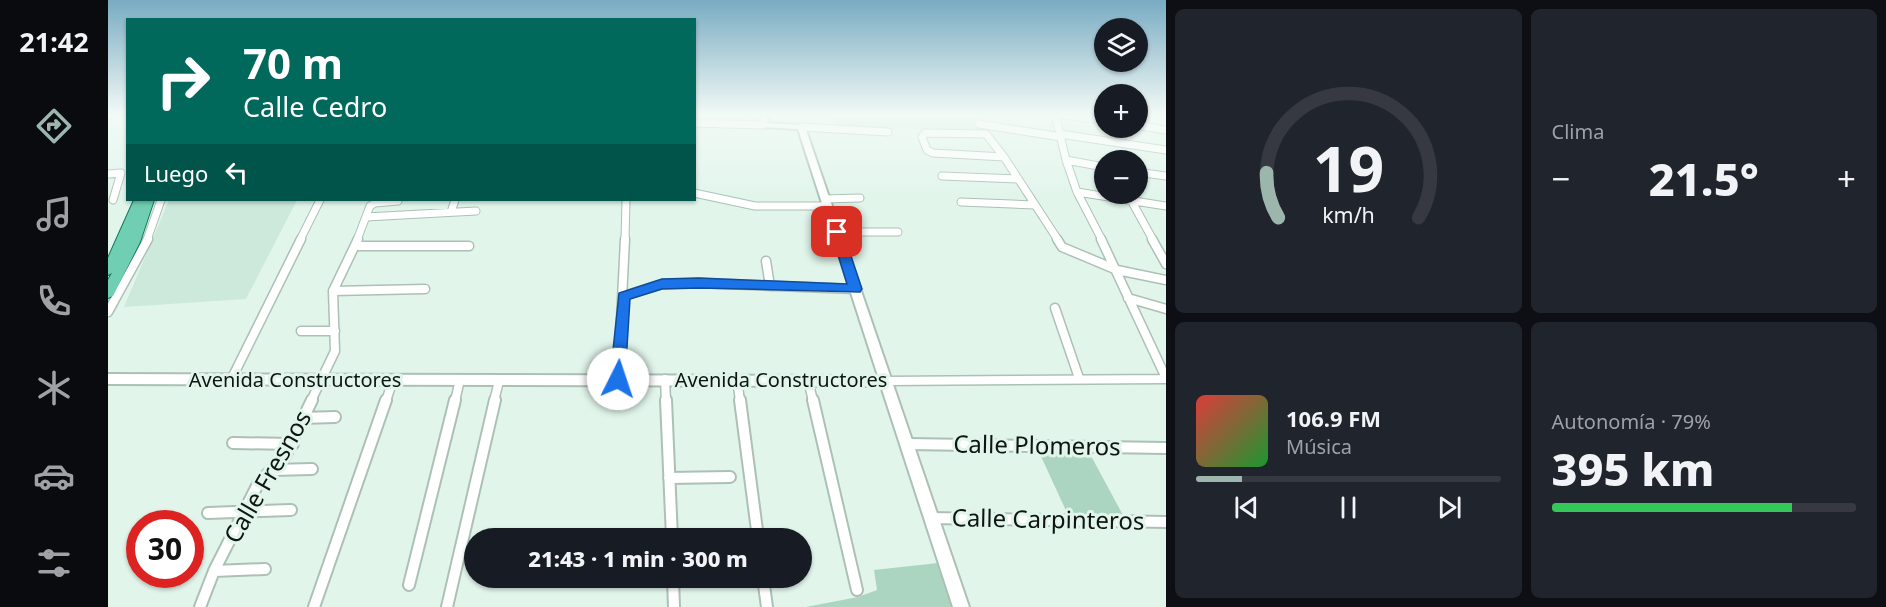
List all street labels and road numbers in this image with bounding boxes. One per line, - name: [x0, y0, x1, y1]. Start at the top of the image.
- street label: Avenida Constructores: [189, 366, 401, 393]
- street label: Avenida Constructores: [675, 366, 887, 393]
- street label: Calle Fresnos: [215, 404, 318, 549]
- street label: Calle Plomeros: [953, 427, 1121, 462]
- street label: Calle Carpinteros: [951, 500, 1145, 537]

